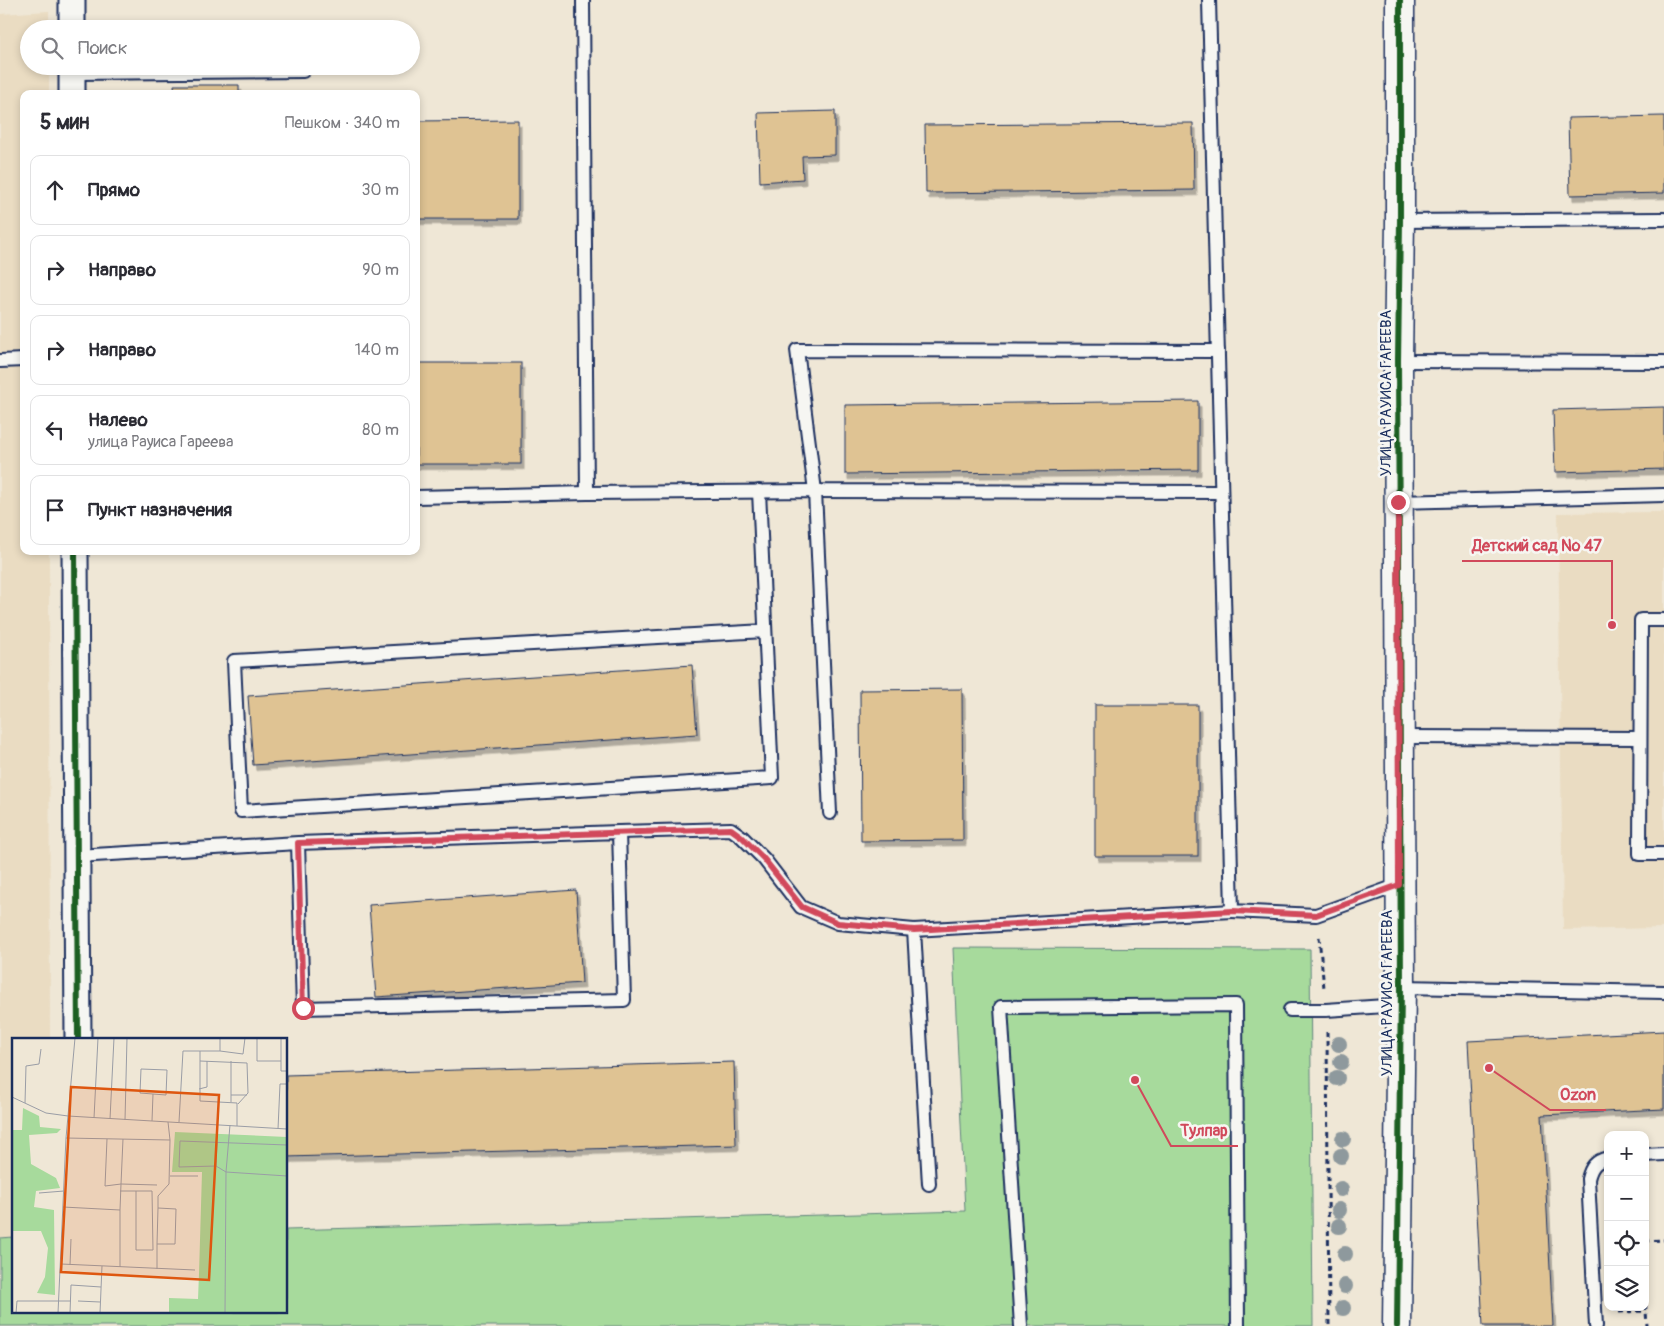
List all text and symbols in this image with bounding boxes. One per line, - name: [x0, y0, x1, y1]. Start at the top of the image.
- search box: [20, 20, 420, 75]
- icon: search: [38, 34, 66, 62]
- text: Поиск: [78, 36, 128, 60]
- text: 5 мин: [40, 109, 90, 136]
- text: Пешком · 340 m: [285, 113, 400, 133]
- icon: ahead: [41, 176, 69, 204]
- text: Прямо: [88, 178, 140, 202]
- text: 30 m: [361, 180, 399, 200]
- icon: right: [41, 256, 69, 284]
- text: Направо: [88, 258, 156, 282]
- text: 90 m: [362, 260, 399, 280]
- street label: УЛИЦА РАУИСА ГАРЕЕВА: [1377, 310, 1396, 476]
- icon: right: [41, 336, 69, 364]
- text: Направо: [88, 338, 156, 362]
- text: 140 m: [355, 340, 399, 360]
- text: Налево: [88, 408, 148, 432]
- icon: left: [41, 416, 69, 444]
- text: 80 m: [362, 420, 399, 440]
- text: улица Рауиса Гареева: [88, 432, 233, 452]
- route end: [1387, 491, 1410, 514]
- icon: arrive: [41, 496, 69, 524]
- text: Пункт назначения: [88, 498, 232, 522]
- callout: Детский сад № 47: [1462, 530, 1612, 561]
- text: Детский сад № 47: [1471, 536, 1602, 556]
- street label: УЛИЦА РАУИСА ГАРЕЕВА: [1378, 910, 1397, 1076]
- route start: [292, 997, 315, 1020]
- inset map: [12, 1038, 288, 1314]
- callout: Ozon: [1550, 1079, 1606, 1110]
- text: Ozon: [1560, 1085, 1596, 1105]
- callout: Тулпар: [1171, 1115, 1238, 1146]
- text: Тулпар: [1179, 1121, 1228, 1141]
- map controls: [1604, 1131, 1649, 1311]
- button: +: [1604, 1131, 1649, 1176]
- button: −: [1604, 1176, 1649, 1221]
- button: locate: [1604, 1221, 1649, 1266]
- button: layers: [1604, 1266, 1649, 1311]

